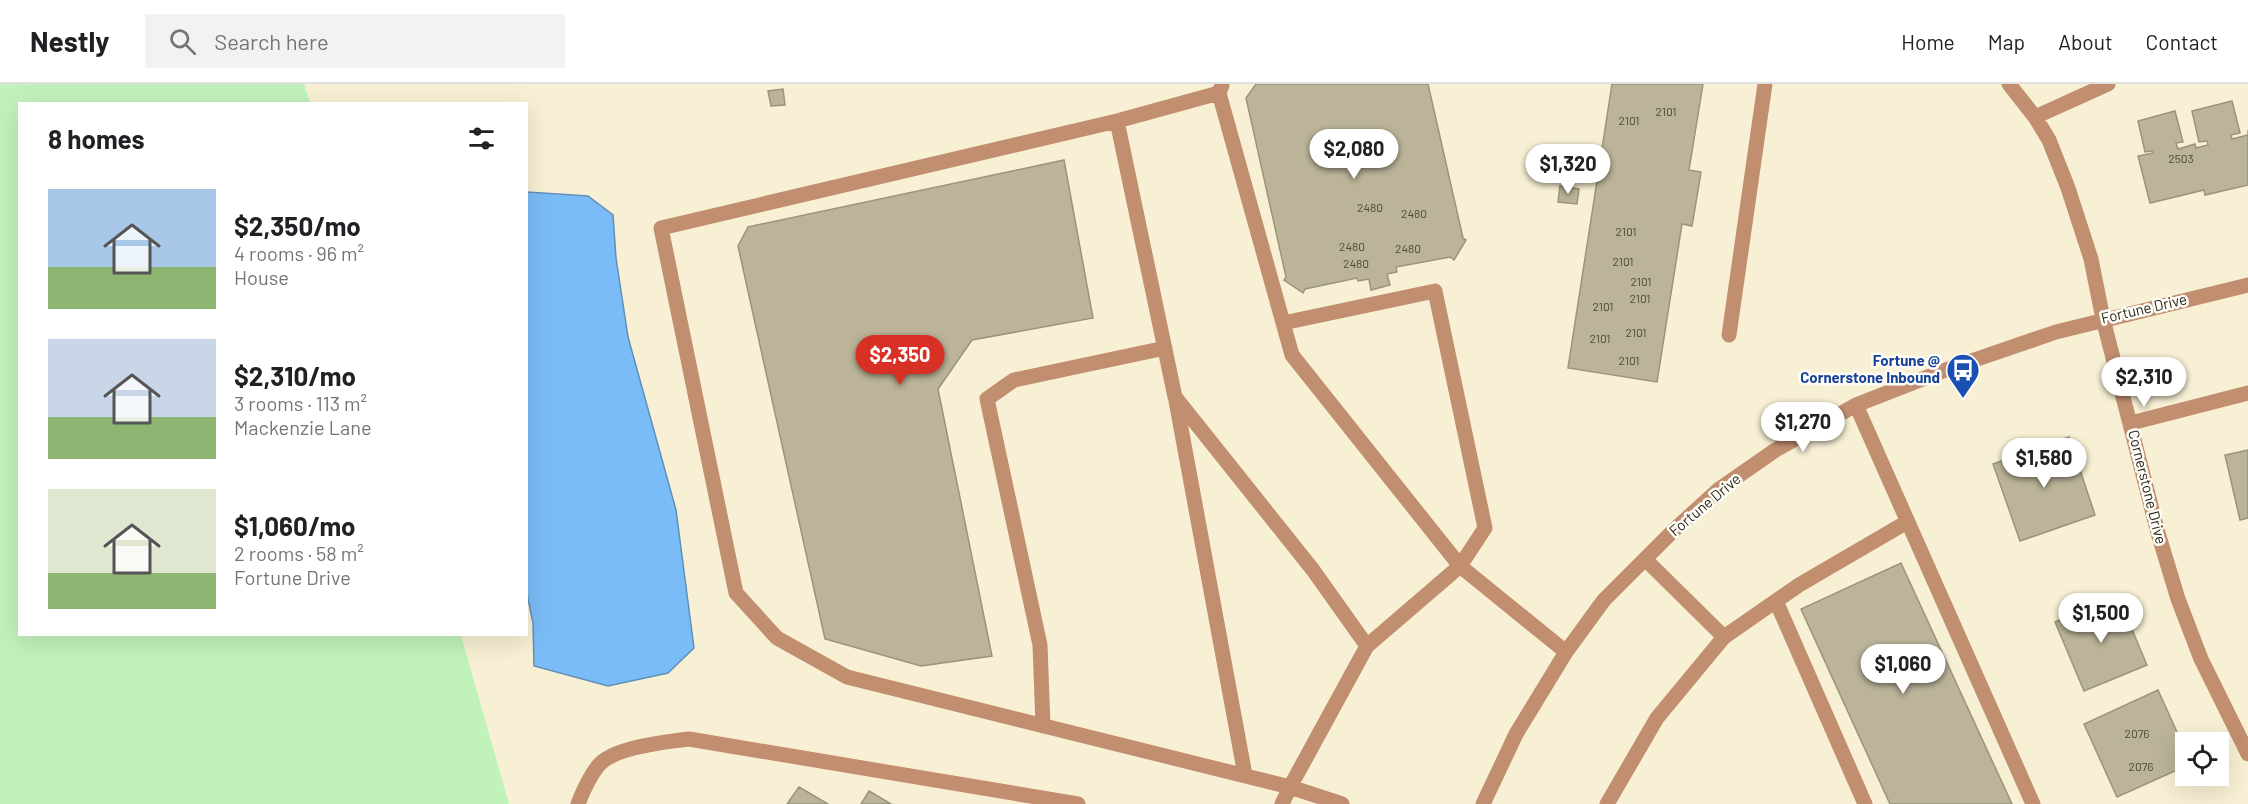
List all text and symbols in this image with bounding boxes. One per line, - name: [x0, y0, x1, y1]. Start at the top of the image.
- search box: [145, 14, 565, 68]
- text: Nestly: [30, 24, 109, 58]
- icon: search: [166, 25, 199, 58]
- text: Search here: [214, 28, 329, 54]
- text: Home: [1901, 29, 1955, 54]
- text: Map: [1988, 29, 2025, 54]
- text: About: [2058, 29, 2113, 54]
- text: Contact: [2146, 29, 2218, 54]
- house number: 2101: [1655, 104, 1677, 118]
- house number: 2101: [1618, 113, 1640, 127]
- icon: filters: [465, 122, 498, 155]
- text: 8 homes: [48, 123, 145, 154]
- pin: $2,080: [1305, 129, 1403, 180]
- text: $2,080: [1323, 136, 1385, 160]
- pin: $1,320: [1519, 144, 1617, 195]
- text: $1,320: [1539, 151, 1597, 175]
- house number: 2503: [2168, 151, 2194, 165]
- house number: 2480: [1357, 200, 1383, 214]
- house number: 2480: [1401, 206, 1427, 220]
- text: $2,350/mo: [234, 210, 361, 241]
- icon: home: [96, 213, 168, 285]
- house number: 2101: [1615, 224, 1637, 238]
- house number: 2480: [1339, 239, 1365, 253]
- text: 4 rooms · 96 m²: [234, 241, 364, 265]
- house number: 2480: [1395, 241, 1421, 255]
- house number: 2101: [1612, 254, 1634, 268]
- house number: 2480: [1343, 256, 1369, 270]
- text: House: [234, 265, 289, 289]
- house number: 2101: [1630, 274, 1652, 288]
- street label: Fortune Drive: [2099, 289, 2189, 327]
- house number: 2101: [1629, 291, 1651, 305]
- house number: 2101: [1592, 299, 1614, 313]
- house number: 2101: [1625, 325, 1647, 339]
- house number: 2101: [1589, 331, 1611, 345]
- pin: $2,350: [851, 335, 949, 386]
- text: $2,350: [870, 342, 930, 366]
- place label: Fortune @ Cornerstone Inbound: [1800, 351, 1940, 386]
- bus stop icon: Fortune @ Cornerstone Inbound: [1945, 352, 1981, 399]
- house number: 2101: [1618, 353, 1640, 367]
- pin: $2,310: [2095, 357, 2193, 408]
- text: $2,310/mo: [234, 360, 356, 391]
- icon: home: [96, 363, 168, 435]
- text: $2,310: [2115, 364, 2173, 388]
- text: 3 rooms · 113 m²: [234, 391, 367, 415]
- pin: $1,270: [1754, 402, 1852, 453]
- text: $1,270: [1775, 409, 1831, 433]
- text: Mackenzie Lane: [234, 415, 372, 439]
- street label: Cornerstone Drive: [2125, 428, 2171, 546]
- pin: $1,580: [1995, 438, 2093, 489]
- text: $1,580: [2016, 445, 2072, 469]
- street label: Fortune Drive: [1665, 469, 1744, 539]
- text: $1,060/mo: [234, 510, 356, 541]
- icon: home: [96, 513, 168, 585]
- text: 2 rooms · 58 m²: [234, 541, 364, 565]
- text: Fortune Drive: [234, 565, 351, 589]
- pin: $1,500: [2052, 593, 2150, 644]
- text: $1,500: [2072, 600, 2130, 624]
- pin: $1,060: [1854, 644, 1952, 695]
- text: $1,060: [1875, 651, 1931, 675]
- house number: 2076: [2124, 726, 2150, 740]
- map controls: [2175, 732, 2229, 786]
- button: locate: [2175, 732, 2229, 786]
- house number: 2076: [2128, 759, 2154, 773]

